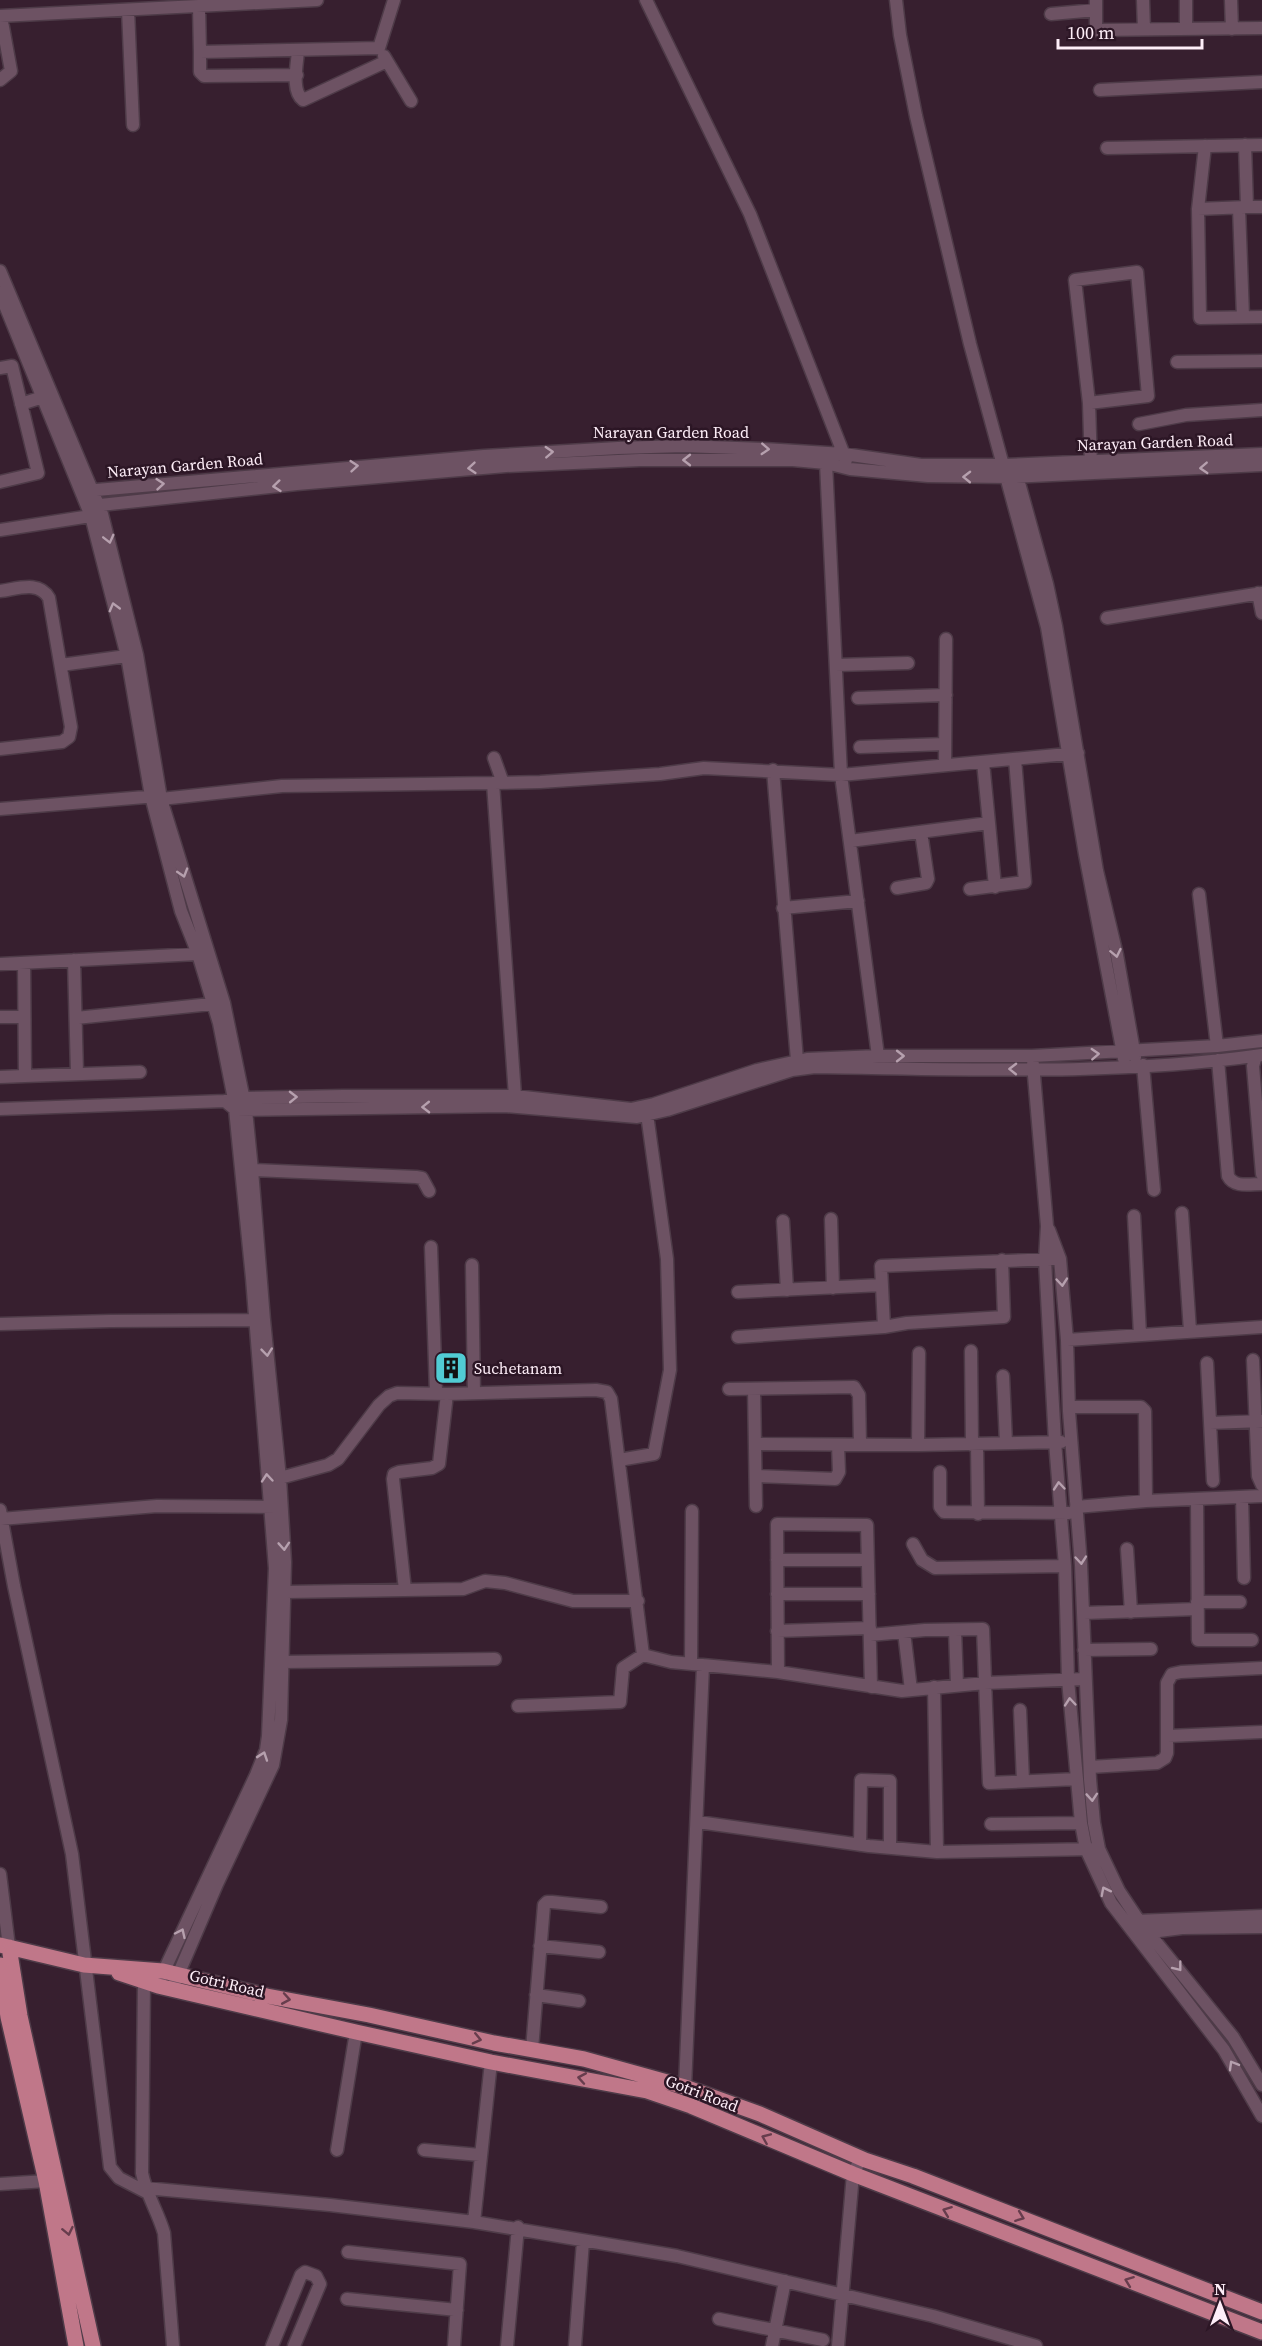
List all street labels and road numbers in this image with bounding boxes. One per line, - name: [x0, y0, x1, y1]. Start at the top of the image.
- street label: Narayan Garden Road: [593, 421, 749, 443]
- street label: Narayan Garden Road: [1077, 428, 1233, 456]
- street label: Narayan Garden Road: [106, 447, 264, 483]
- street label: Gotri Road: [187, 1964, 267, 2002]
- street label: Gotri Road: [662, 2069, 742, 2117]

